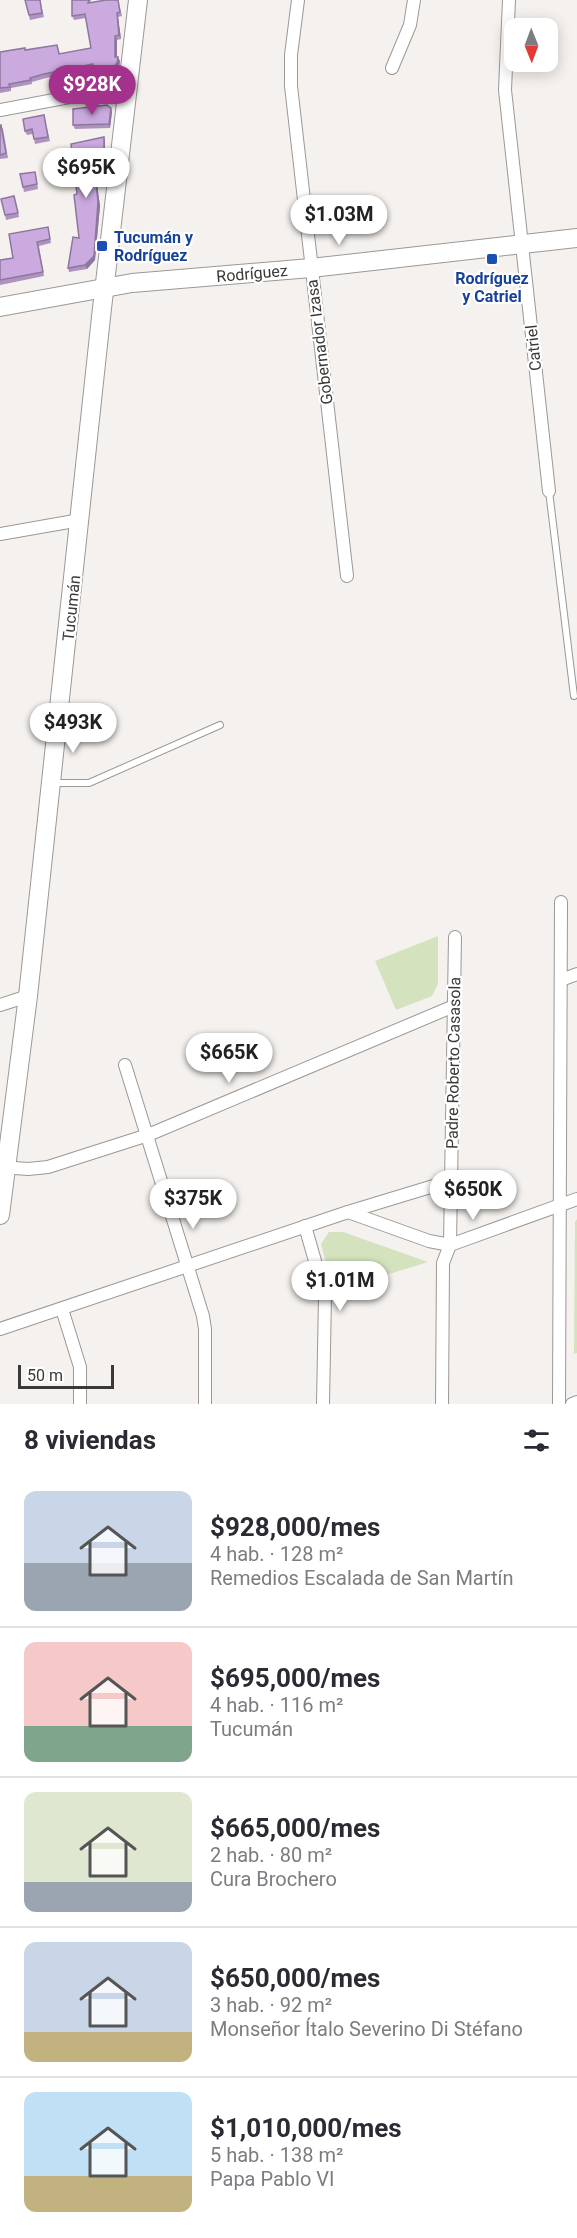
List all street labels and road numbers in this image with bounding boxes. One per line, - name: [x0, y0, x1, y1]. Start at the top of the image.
- street label: Rodríguez: [216, 261, 289, 286]
- street label: Gobernador Izasa: [302, 278, 337, 406]
- street label: Catriel: [522, 324, 545, 372]
- street label: Tucumán: [59, 574, 84, 642]
- street label: Padre Roberto Casasola: [443, 977, 464, 1149]

